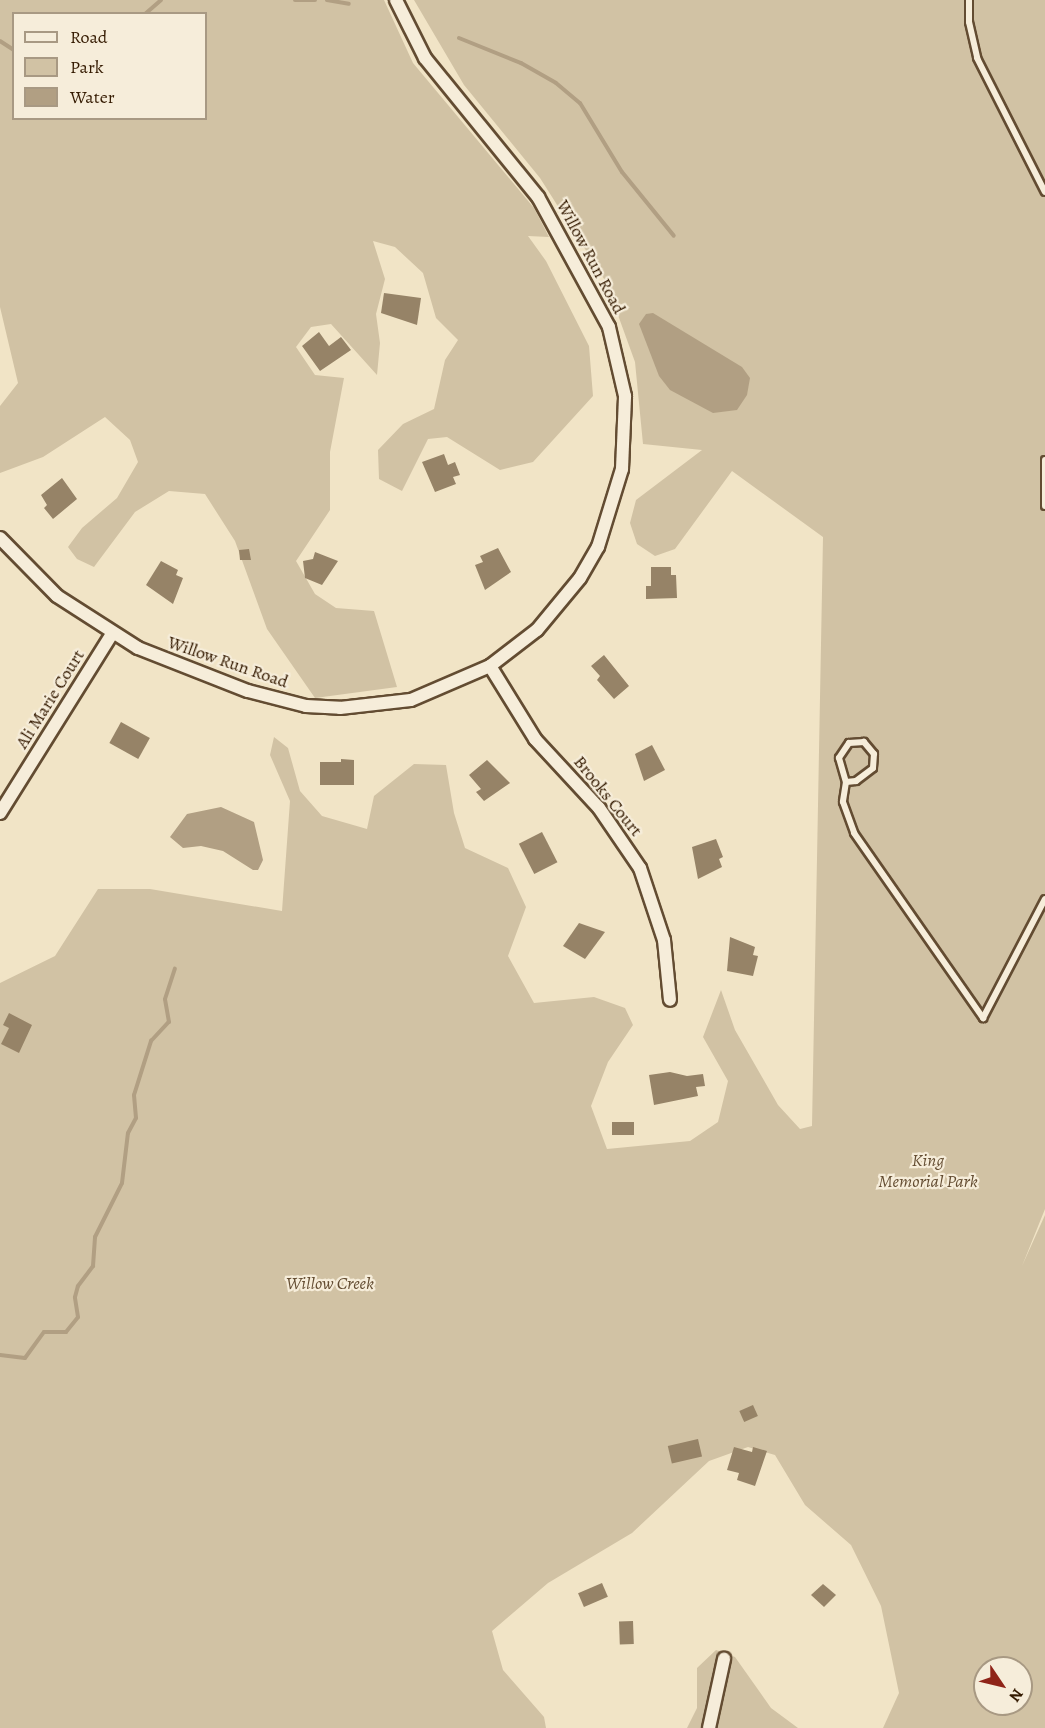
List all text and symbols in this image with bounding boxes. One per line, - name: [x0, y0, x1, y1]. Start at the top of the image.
- legend: [12, 12, 207, 120]
- text: Road: [70, 25, 107, 49]
- text: Park: [70, 55, 104, 79]
- text: Water: [70, 85, 115, 109]
- street label: Willow Run Road: [552, 196, 630, 318]
- street label: Willow Run Road: [165, 631, 291, 693]
- street label: Ali Marie Court: [11, 645, 89, 753]
- street label: Brooks Court: [569, 751, 647, 841]
- park label: King Memorial Park: [878, 1150, 978, 1192]
- park label: Willow Creek: [286, 1272, 374, 1294]
- north arrow: [973, 1656, 1033, 1716]
- text: N: [1004, 1684, 1028, 1706]

